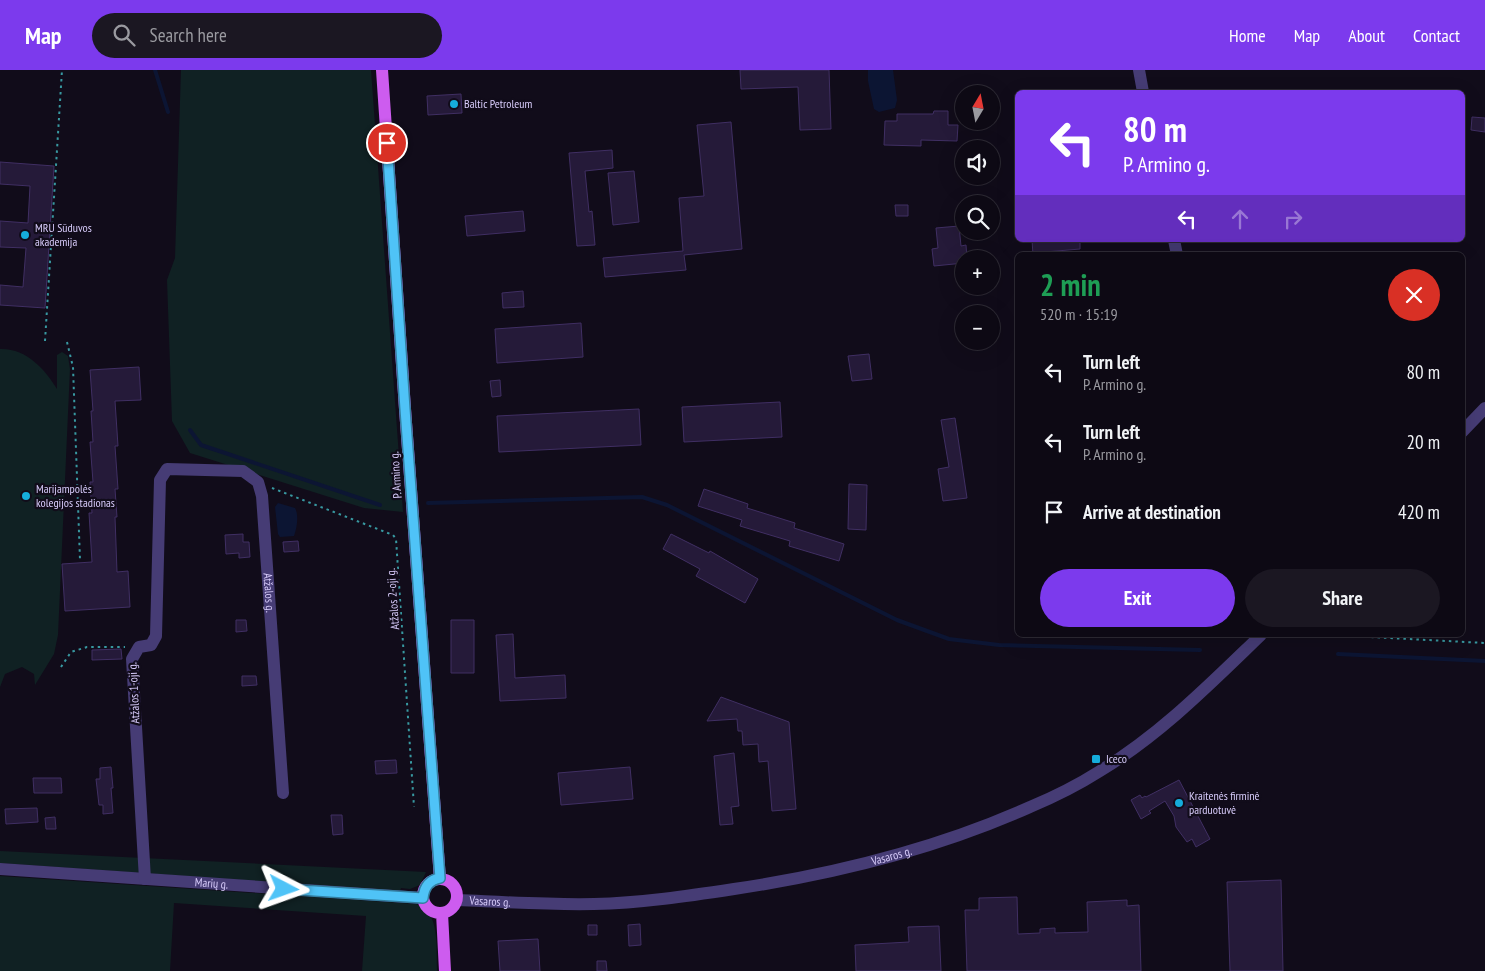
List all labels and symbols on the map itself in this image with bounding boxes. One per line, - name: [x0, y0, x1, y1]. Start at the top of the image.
- north arrow: [955, 85, 1000, 130]
- place label: Baltic Petroleum: [464, 96, 532, 111]
- marker: Baltic Petroleum: [448, 98, 460, 110]
- pin: [366, 122, 408, 164]
- place label: MRU Sūduvos akademija: [35, 220, 92, 249]
- marker: MRU Sūduvos akademija: [19, 229, 31, 241]
- street label: P. Armino g.: [386, 451, 405, 499]
- place label: Marijampolės kolegijos stadionas: [36, 481, 115, 510]
- marker: Marijampolės kolegijos stadionas: [20, 490, 32, 502]
- street label: Atžalos 2-oji g.: [383, 568, 402, 630]
- street label: Atžalos g.: [260, 572, 278, 613]
- street label: Atžalos 1-oji g.: [124, 662, 143, 724]
- place label: Iceco: [1106, 751, 1127, 766]
- marker: Iceco: [1090, 753, 1102, 765]
- place label: Kraitenės firminė parduotuvė: [1189, 788, 1260, 817]
- marker: Kraitenės firminė parduotuvė: [1173, 797, 1185, 809]
- street label: Vasaros g.: [869, 843, 913, 869]
- position arrow: [257, 862, 309, 914]
- street label: Marių g.: [194, 874, 229, 892]
- street label: Vasaros g.: [468, 892, 511, 909]

